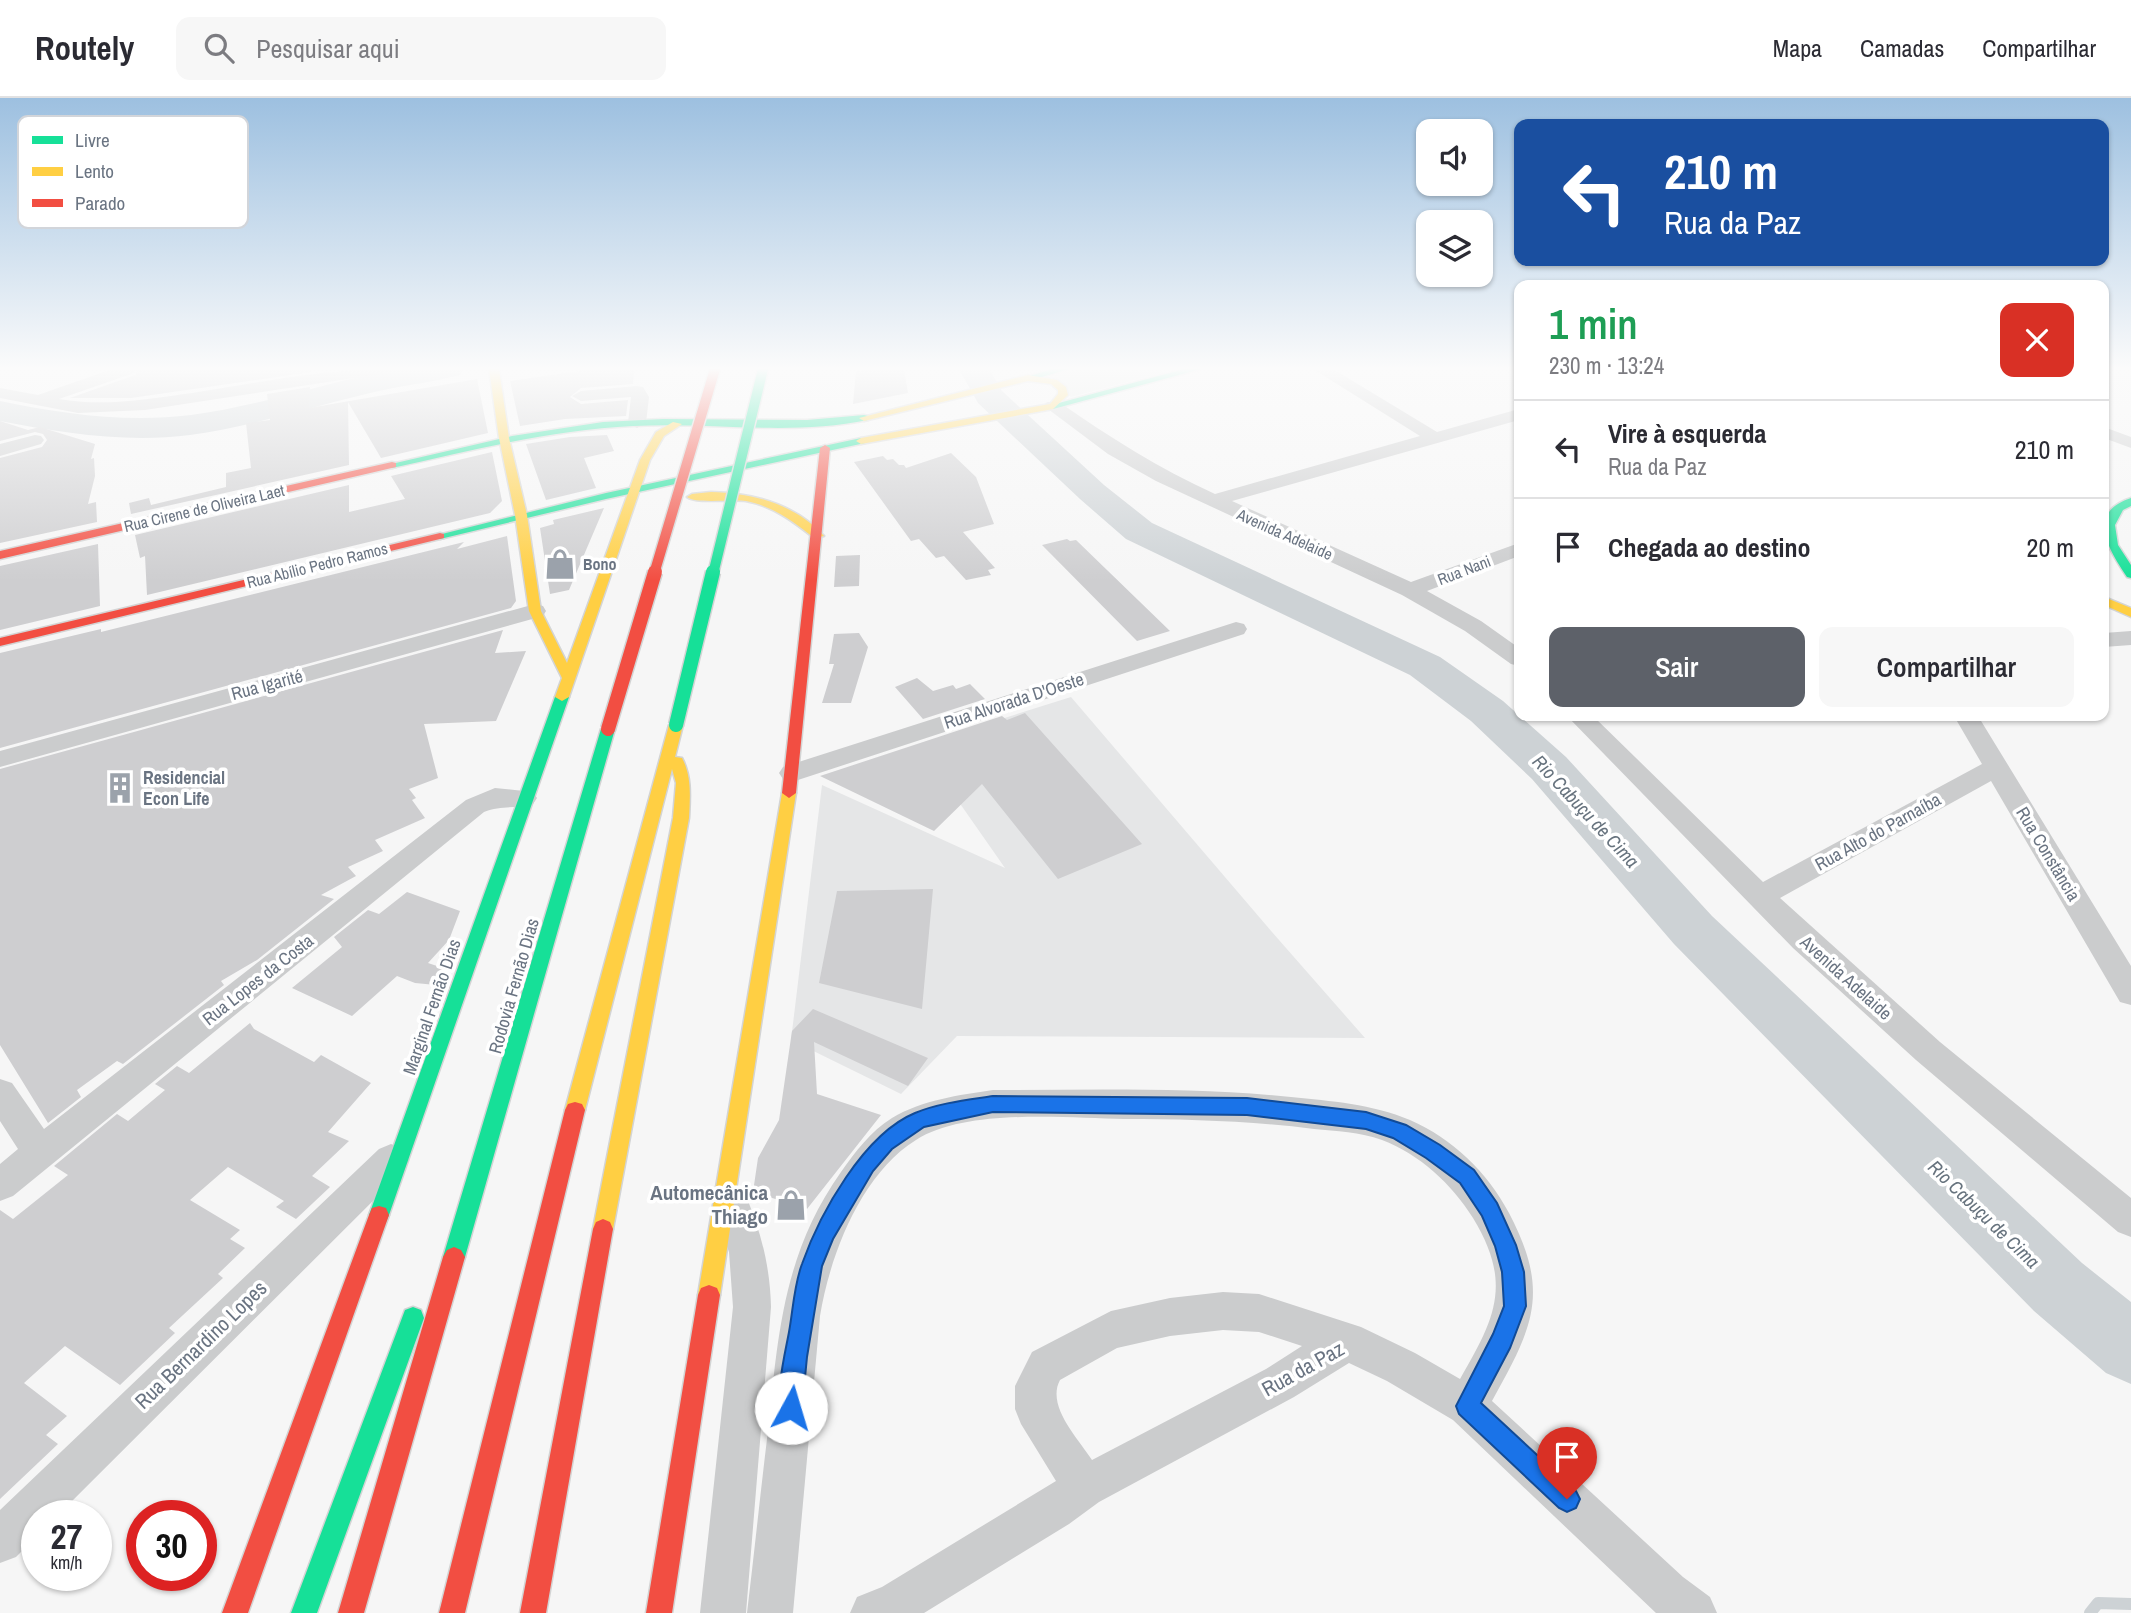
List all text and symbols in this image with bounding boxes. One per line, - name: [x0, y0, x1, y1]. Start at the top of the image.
- search box: [176, 17, 666, 80]
- text: Routely: [35, 26, 134, 70]
- icon: search: [200, 29, 238, 67]
- text: Pesquisar aqui: [256, 31, 400, 66]
- text: Mapa: [1773, 32, 1822, 64]
- text: Camadas: [1860, 32, 1944, 64]
- text: Compartilhar: [1982, 32, 2096, 64]
- legend: [18, 116, 248, 228]
- map controls: [1416, 119, 1493, 287]
- button: sound: [1416, 119, 1493, 196]
- text: Livre: [75, 127, 110, 153]
- text: 210 m: [1664, 138, 1778, 204]
- icon: left: [1549, 147, 1640, 238]
- text: Lento: [75, 158, 114, 184]
- text: Parado: [75, 190, 125, 216]
- text: Rua da Paz: [1664, 201, 1801, 244]
- button: layers: [1416, 210, 1493, 287]
- text: 1 min: [1549, 296, 1638, 352]
- button: close: [2000, 303, 2074, 377]
- text: 230 m · 13:24: [1549, 350, 1664, 381]
- text: Vire à esquerda: [1608, 416, 1766, 451]
- icon: left: [1549, 430, 1587, 468]
- text: 210 m: [2015, 432, 2074, 467]
- text: Rua da Paz: [1608, 451, 1707, 482]
- street label: Rua Cirene de Oliveira Laet: [122, 479, 287, 537]
- street label: Avenida Adelaide: [1233, 503, 1336, 565]
- icon: arrive: [1549, 528, 1587, 566]
- text: Chegada ao destino: [1608, 530, 1811, 565]
- text: 20 m: [2027, 530, 2074, 565]
- street label: Rua Abílio Pedro Ramos: [244, 537, 390, 593]
- shop icon: Bono: [543, 547, 577, 581]
- street label: Rua Nani: [1434, 550, 1494, 590]
- place label: Bono: [583, 553, 617, 575]
- button: Sair: [1549, 627, 1805, 707]
- button: Compartilhar: [1819, 627, 2074, 707]
- street label: Rua Igarité: [228, 663, 305, 706]
- street label: Rua Alvorada D'Oeste: [941, 666, 1087, 735]
- water label: Rio Cabuçu de Cima: [1527, 749, 1645, 873]
- place label: Residencial Econ Life: [143, 765, 225, 811]
- building icon: Residencial Econ Life: [103, 771, 137, 805]
- street label: Rua Alto do Parnaíba: [1810, 787, 1945, 877]
- street label: Rua Constância: [2010, 802, 2086, 906]
- street label: Rodovia Fernão Dias: [482, 915, 545, 1056]
- street label: Rua Lopes da Costa: [197, 928, 318, 1031]
- street label: Avenida Adelaide: [1794, 929, 1898, 1026]
- street label: Marginal Fernão Dias: [397, 936, 466, 1078]
- water label: Rio Cabuçu de Cima: [1923, 1154, 2046, 1274]
- place label: Automecânica Thiago: [650, 1178, 768, 1231]
- shop icon: Automecânica Thiago: [774, 1188, 808, 1222]
- street label: Rua Bernardino Lopes: [128, 1274, 273, 1415]
- street label: Rua da Paz: [1256, 1334, 1349, 1403]
- position arrow: [754, 1371, 828, 1445]
- pin: [1537, 1427, 1597, 1499]
- icon: arrive: [1548, 1438, 1586, 1476]
- speed limit sign: 30: [126, 1500, 217, 1591]
- text: 27: [51, 1513, 82, 1560]
- text: km/h: [51, 1550, 83, 1575]

